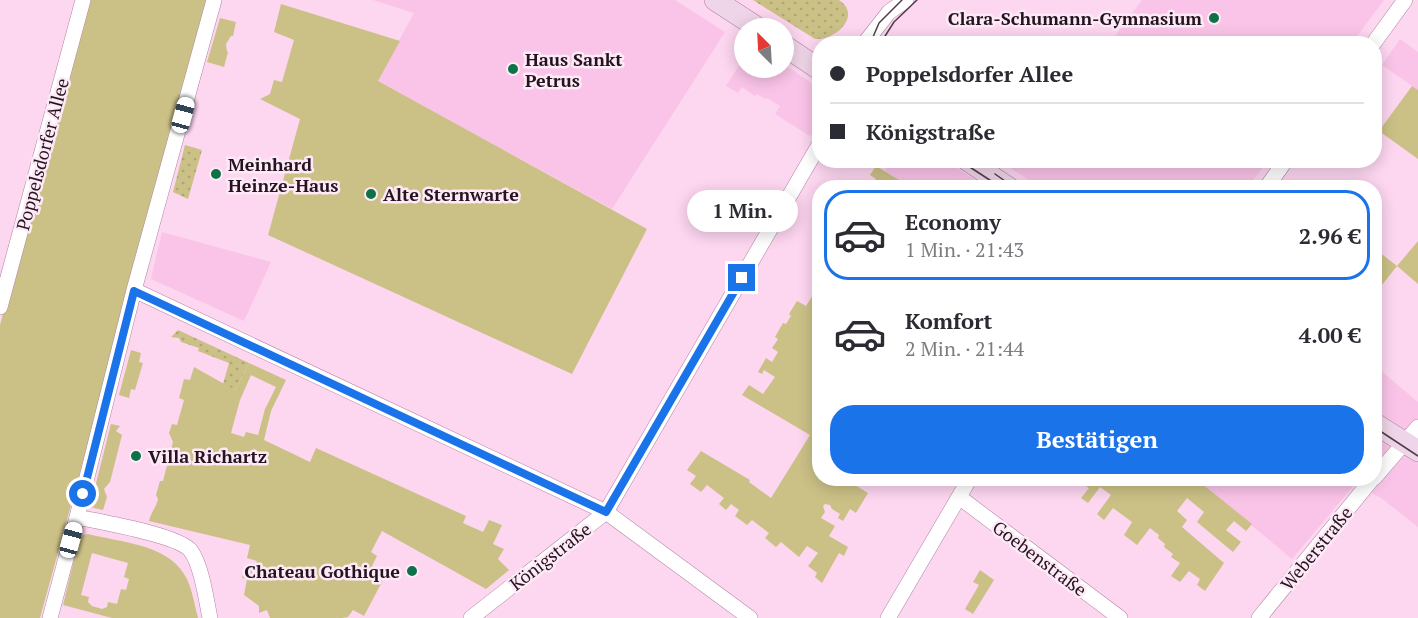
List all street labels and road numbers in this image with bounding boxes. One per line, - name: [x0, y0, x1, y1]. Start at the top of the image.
- street label: Poppelsdorfer Allee: [10, 75, 74, 233]
- street label: Weberstraße: [1275, 501, 1357, 595]
- street label: Goebenstraße: [988, 515, 1092, 601]
- street label: Königstraße: [504, 517, 596, 595]

